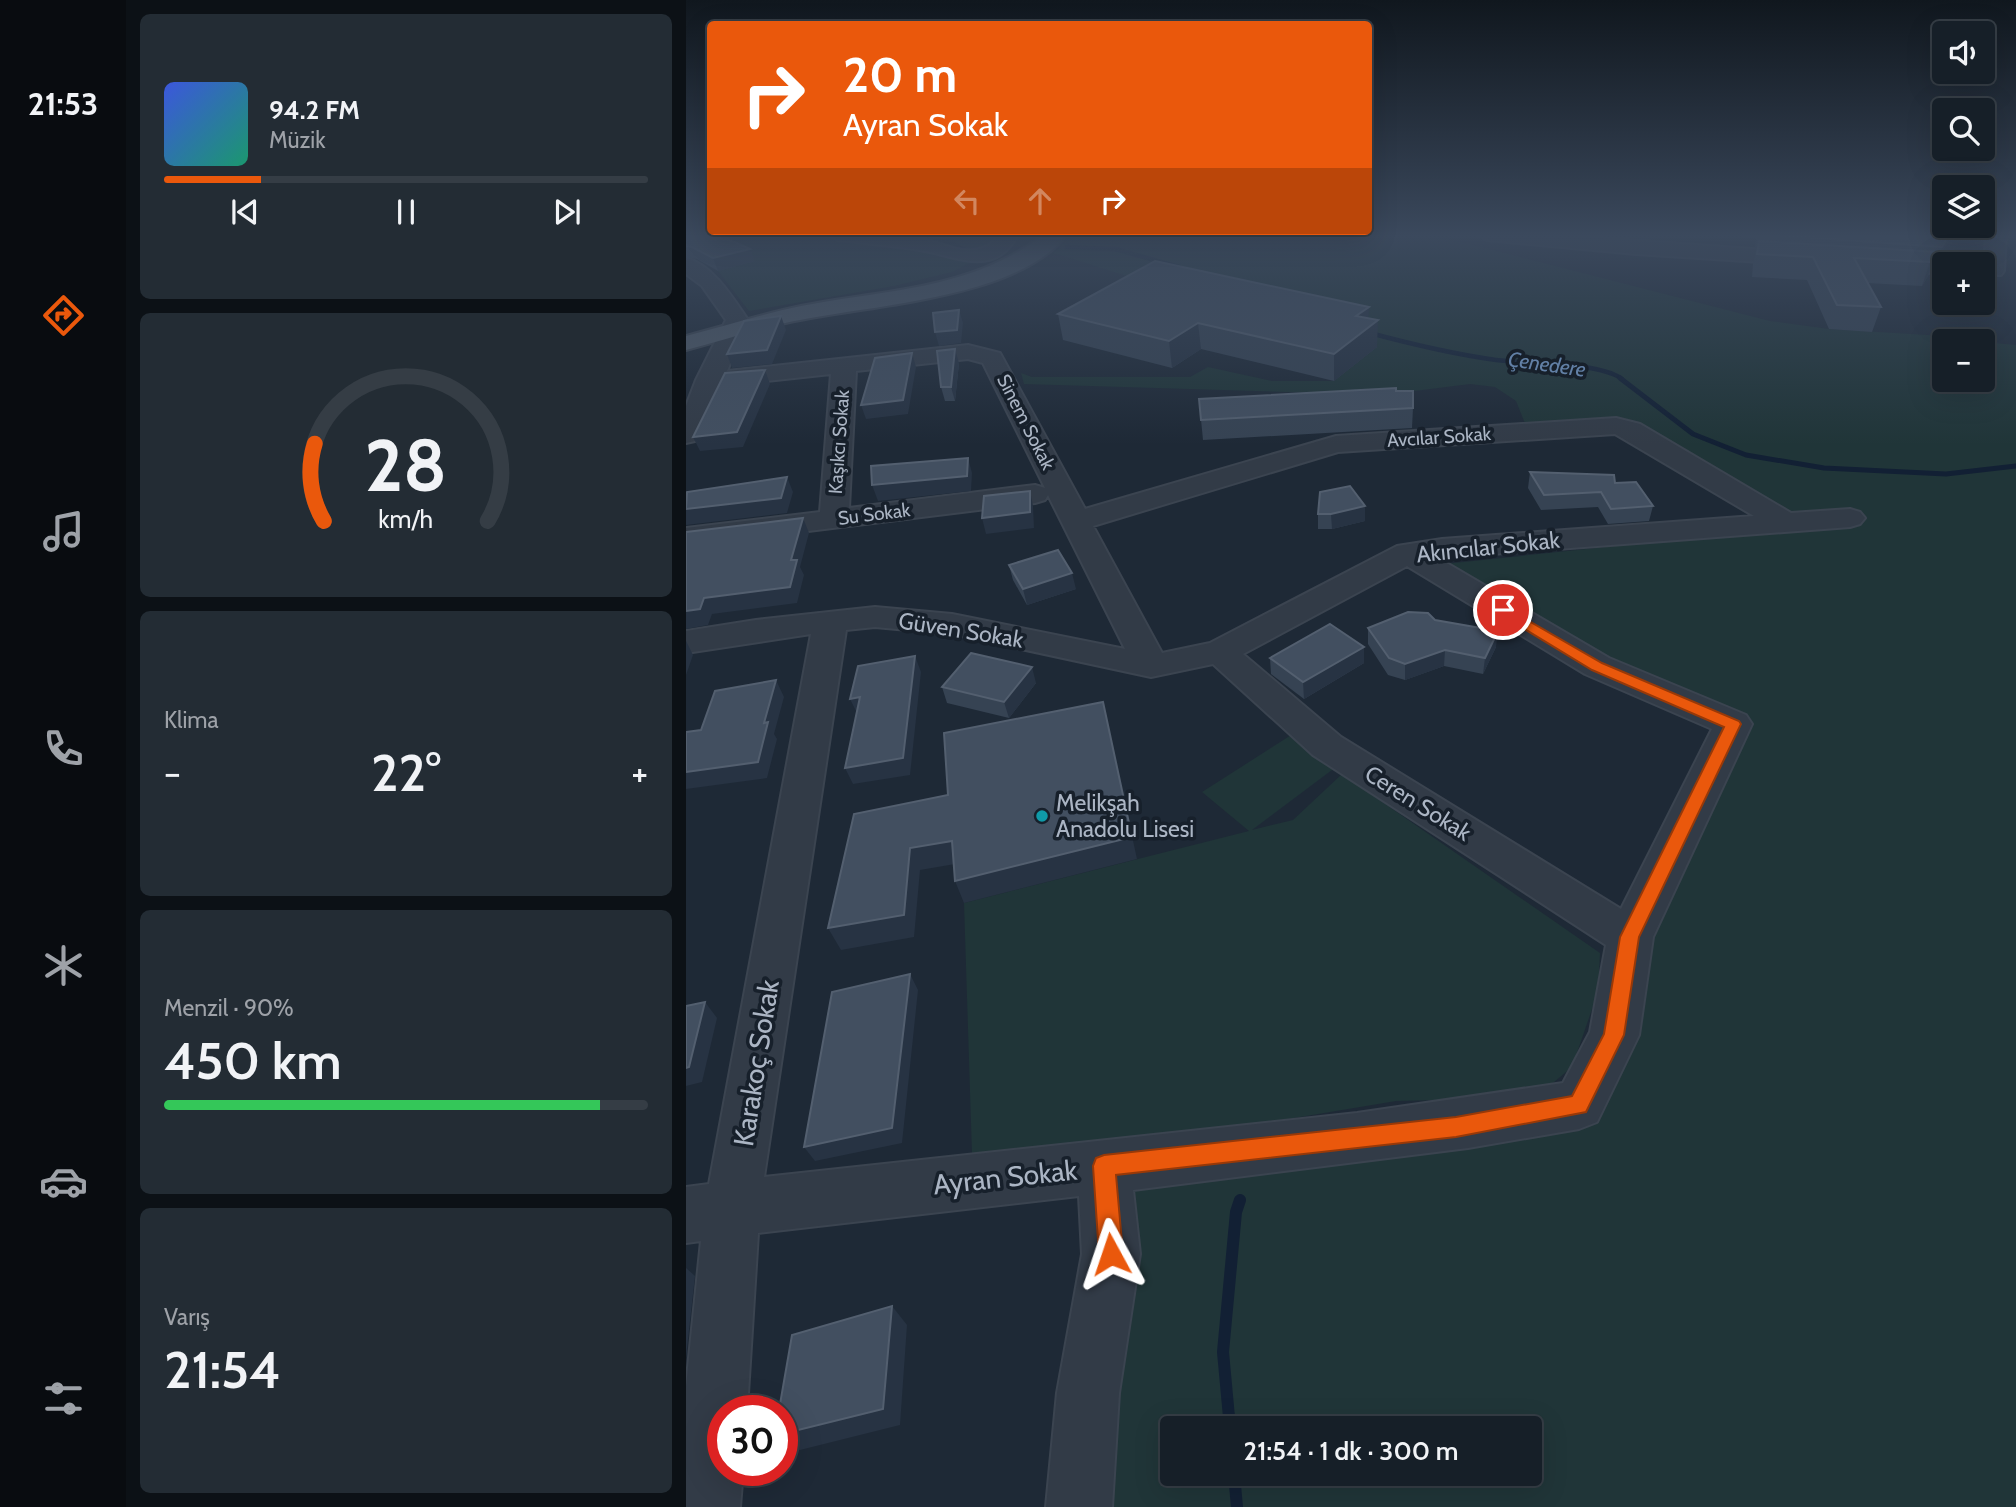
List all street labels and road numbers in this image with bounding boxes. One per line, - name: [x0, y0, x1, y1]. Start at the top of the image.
- street label: Sinem Sokak: [992, 370, 1060, 474]
- street label: Kaşıkcı Sokak: [824, 389, 854, 495]
- street label: Avcılar Sokak: [1386, 422, 1492, 452]
- street label: Su Sokak: [836, 498, 912, 530]
- street label: Akıncılar Sokak: [1415, 525, 1562, 568]
- street label: Güven Sokak: [897, 606, 1026, 654]
- street label: Ceren Sokak: [1360, 759, 1477, 847]
- street label: Karakoç Sokak: [726, 977, 786, 1149]
- street label: Ayran Sokak: [931, 1152, 1079, 1201]

